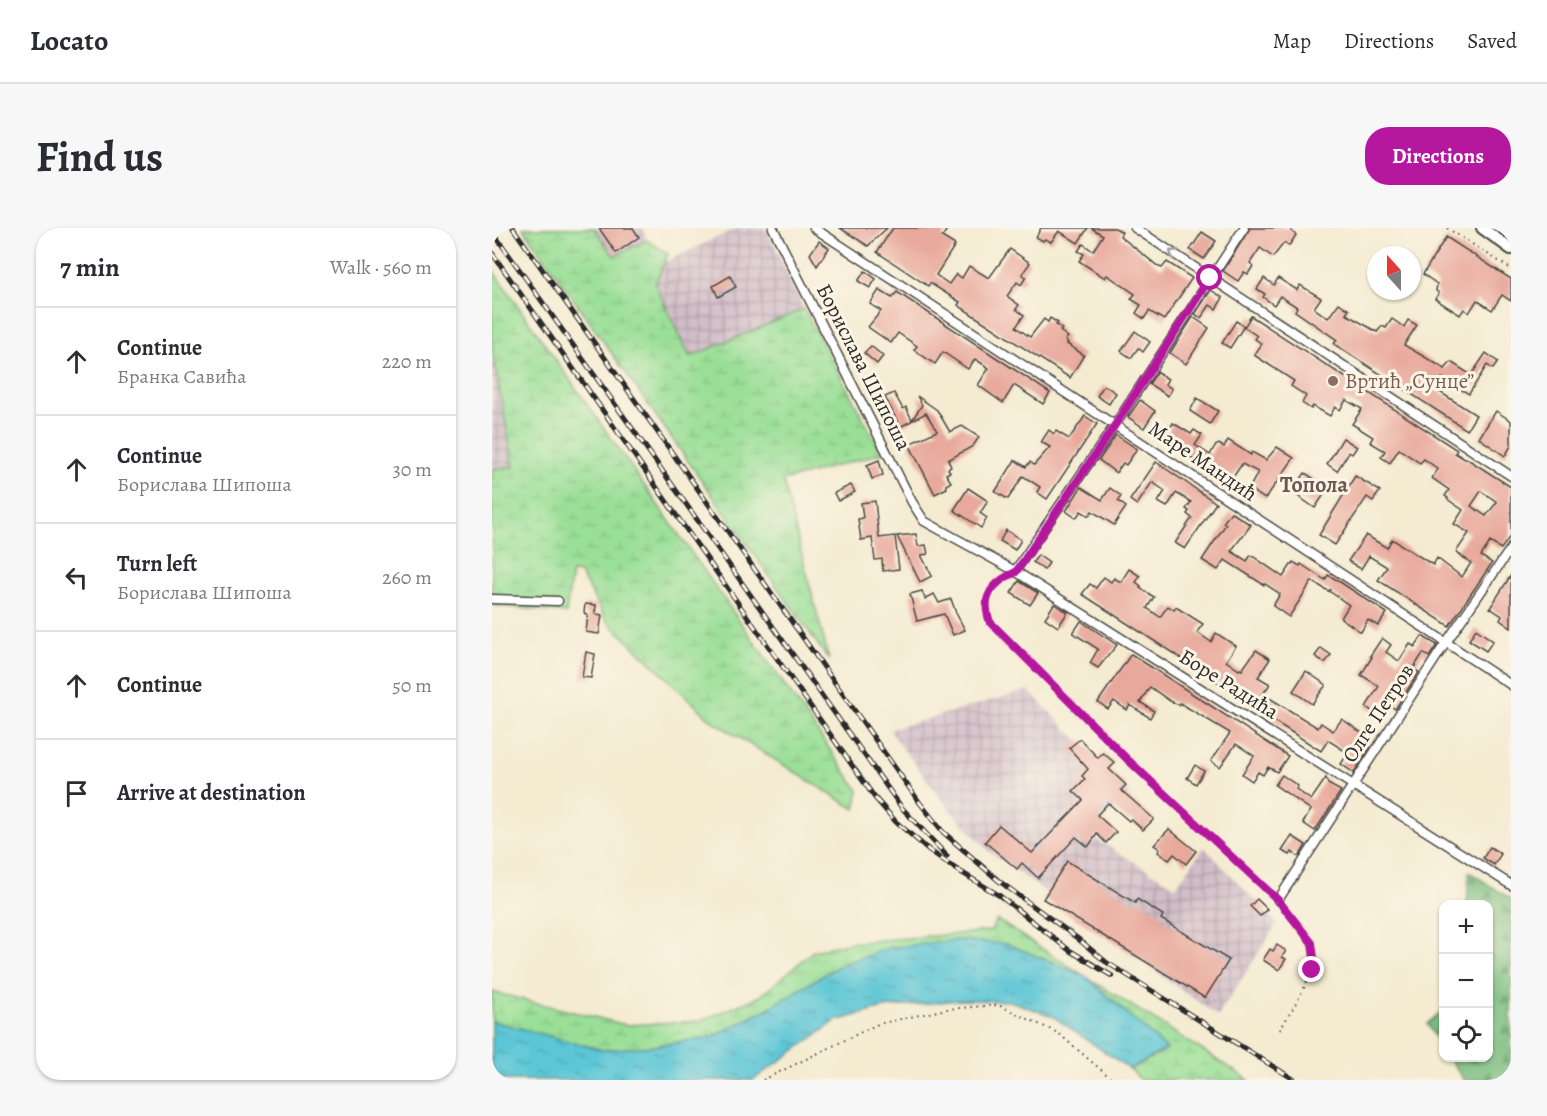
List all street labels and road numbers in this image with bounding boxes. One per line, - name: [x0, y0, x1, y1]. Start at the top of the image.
- street label: Борислава Шипоша: [810, 279, 918, 455]
- street label: Маре Мандић: [1143, 414, 1263, 508]
- street label: Боре Радића: [1174, 642, 1284, 726]
- street label: Олге Петров: [1336, 658, 1420, 768]

